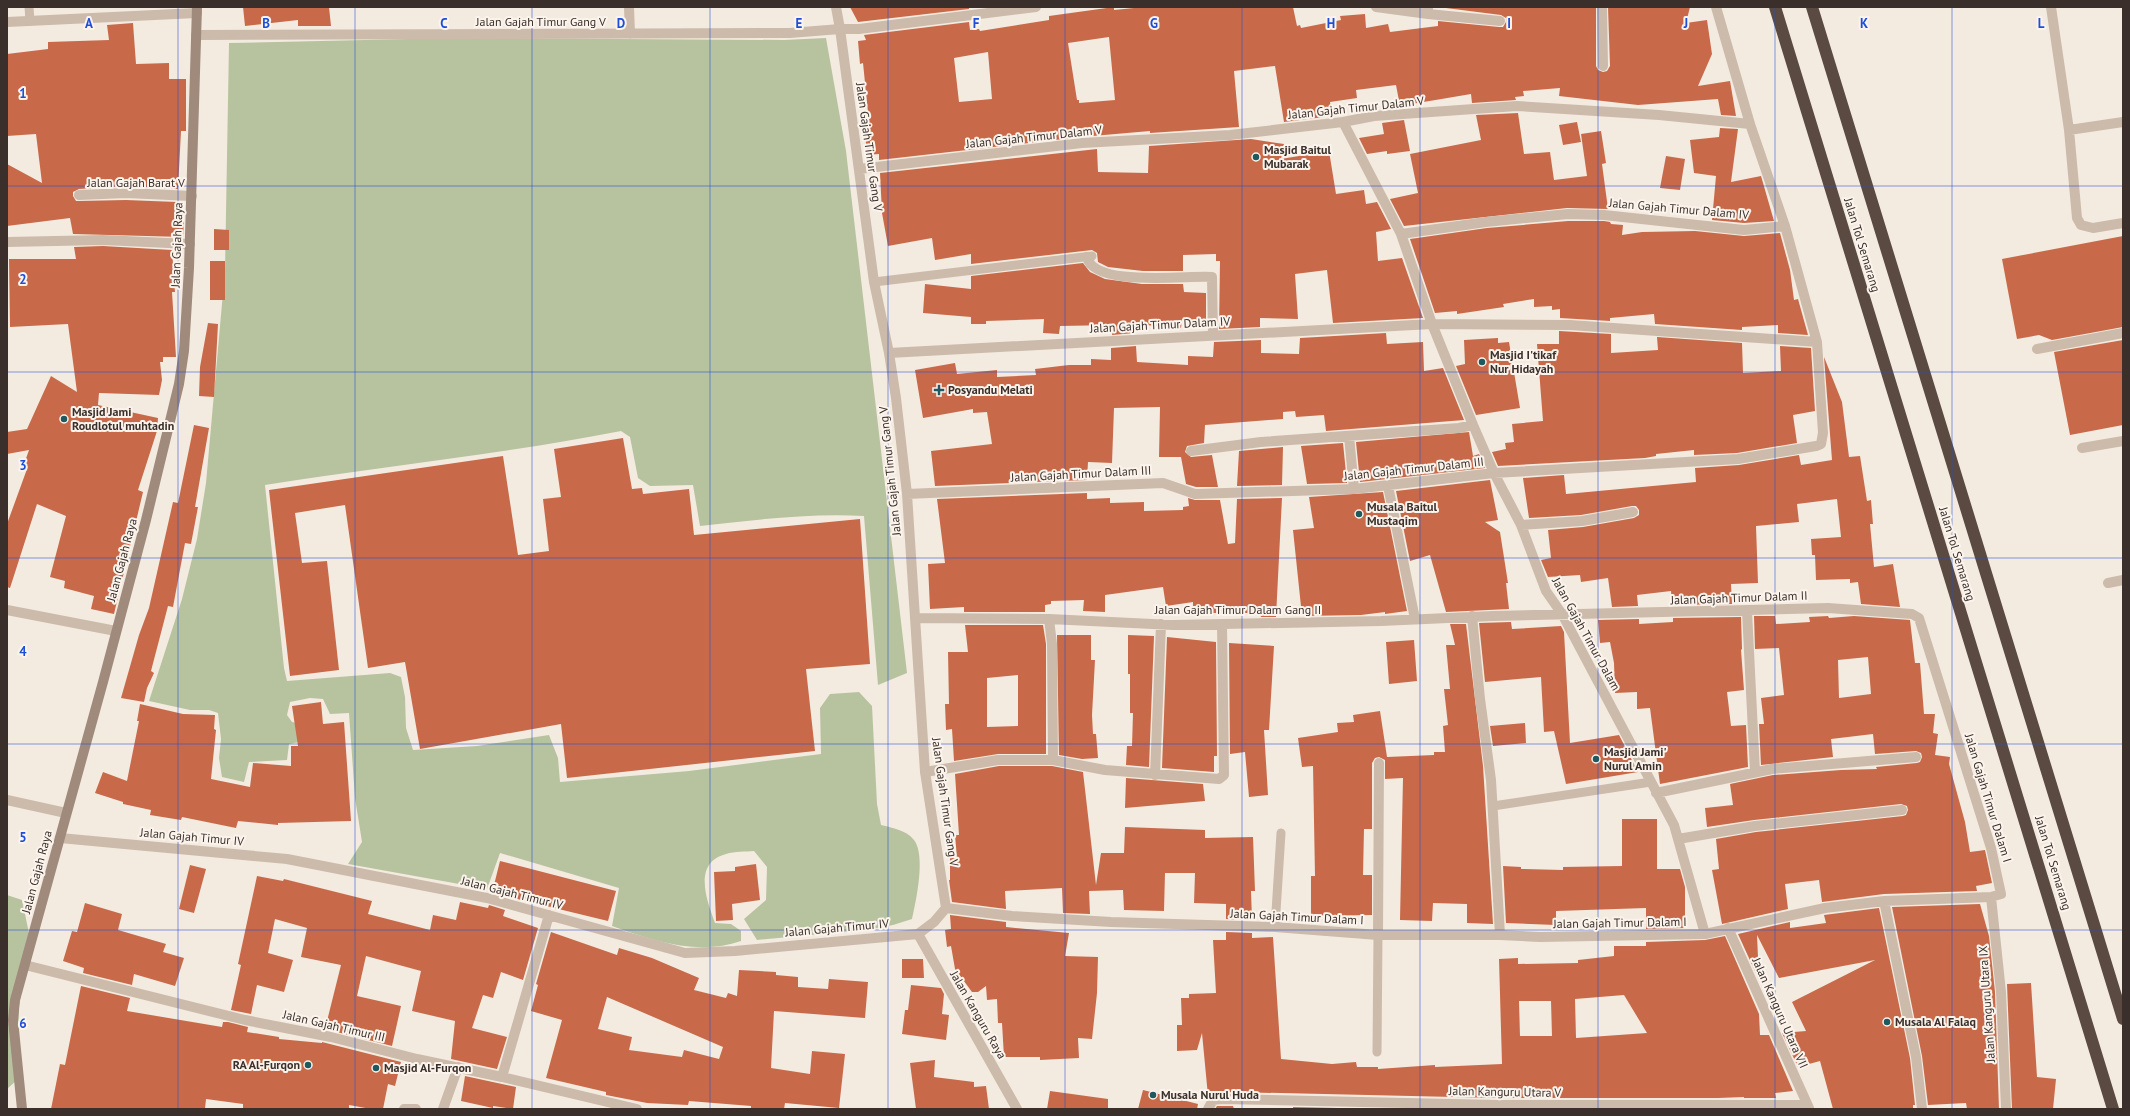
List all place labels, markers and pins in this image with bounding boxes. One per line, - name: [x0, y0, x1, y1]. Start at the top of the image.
- place label: Masjid Baitul Mubarak: [1264, 142, 1331, 171]
- marker: Masjid Baitul Mubarak: [1251, 152, 1261, 162]
- place label: Masjid I'tikaf Nur Hidayah: [1490, 347, 1557, 376]
- marker: Masjid I'tikaf Nur Hidayah: [1477, 357, 1487, 367]
- place label: Posyandu Melati: [948, 382, 1033, 397]
- marker: Posyandu Melati: [933, 384, 945, 396]
- place label: Masjid Jami Roudlotul muhtadin: [72, 404, 174, 433]
- marker: Masjid Jami Roudlotul muhtadin: [59, 414, 69, 424]
- place label: Musala Baitul Mustaqim: [1367, 499, 1438, 528]
- marker: Musala Baitul Mustaqim: [1354, 509, 1364, 519]
- place label: Masjid Jami' Nurul Amin: [1604, 744, 1666, 773]
- marker: Masjid Jami' Nurul Amin: [1591, 754, 1601, 764]
- place label: Musala Al Falaq: [1895, 1014, 1976, 1029]
- marker: Musala Al Falaq: [1882, 1017, 1892, 1027]
- place label: RA Al-Furqon: [233, 1057, 300, 1072]
- marker: RA Al-Furqon: [303, 1060, 313, 1070]
- place label: Masjid Al-Furqon: [384, 1060, 471, 1075]
- marker: Masjid Al-Furqon: [371, 1063, 381, 1073]
- place label: Musala Nurul Huda: [1161, 1087, 1259, 1102]
- marker: Musala Nurul Huda: [1148, 1090, 1158, 1100]

